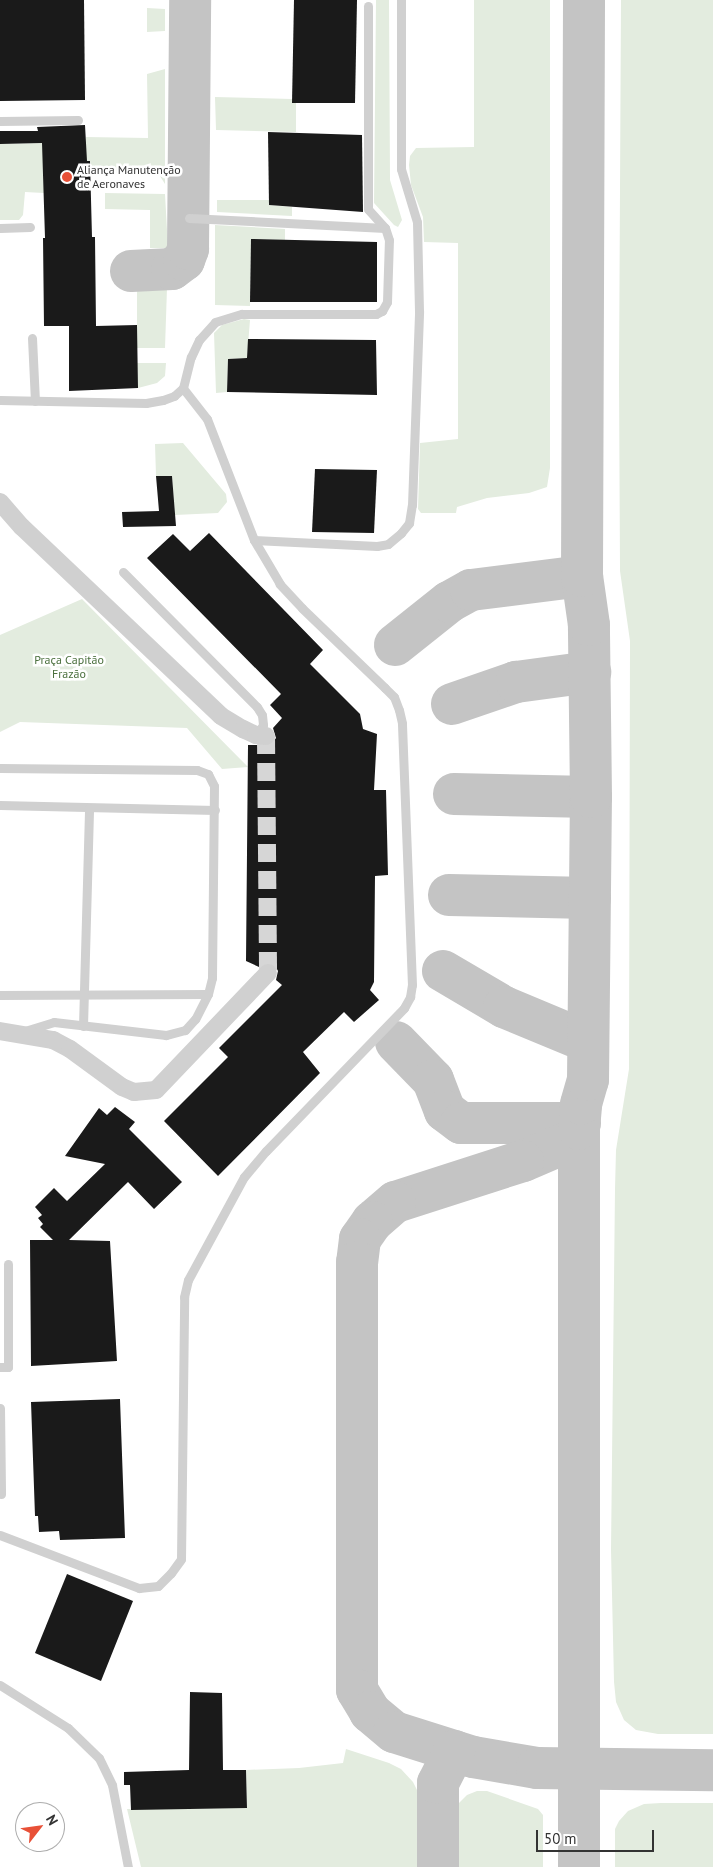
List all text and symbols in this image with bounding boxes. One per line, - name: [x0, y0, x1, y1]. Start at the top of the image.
- place label: Aliança Manutenção de Aeronaves: [77, 163, 181, 191]
- marker: Aliança Manutenção de Aeronaves: [61, 171, 73, 183]
- park label: Praça Capitão Frazão: [34, 653, 104, 681]
- north arrow: [15, 1802, 65, 1852]
- text: N: [42, 1812, 62, 1828]
- scale bar: [538, 1820, 656, 1852]
- text: 50 m: [544, 1829, 577, 1848]

